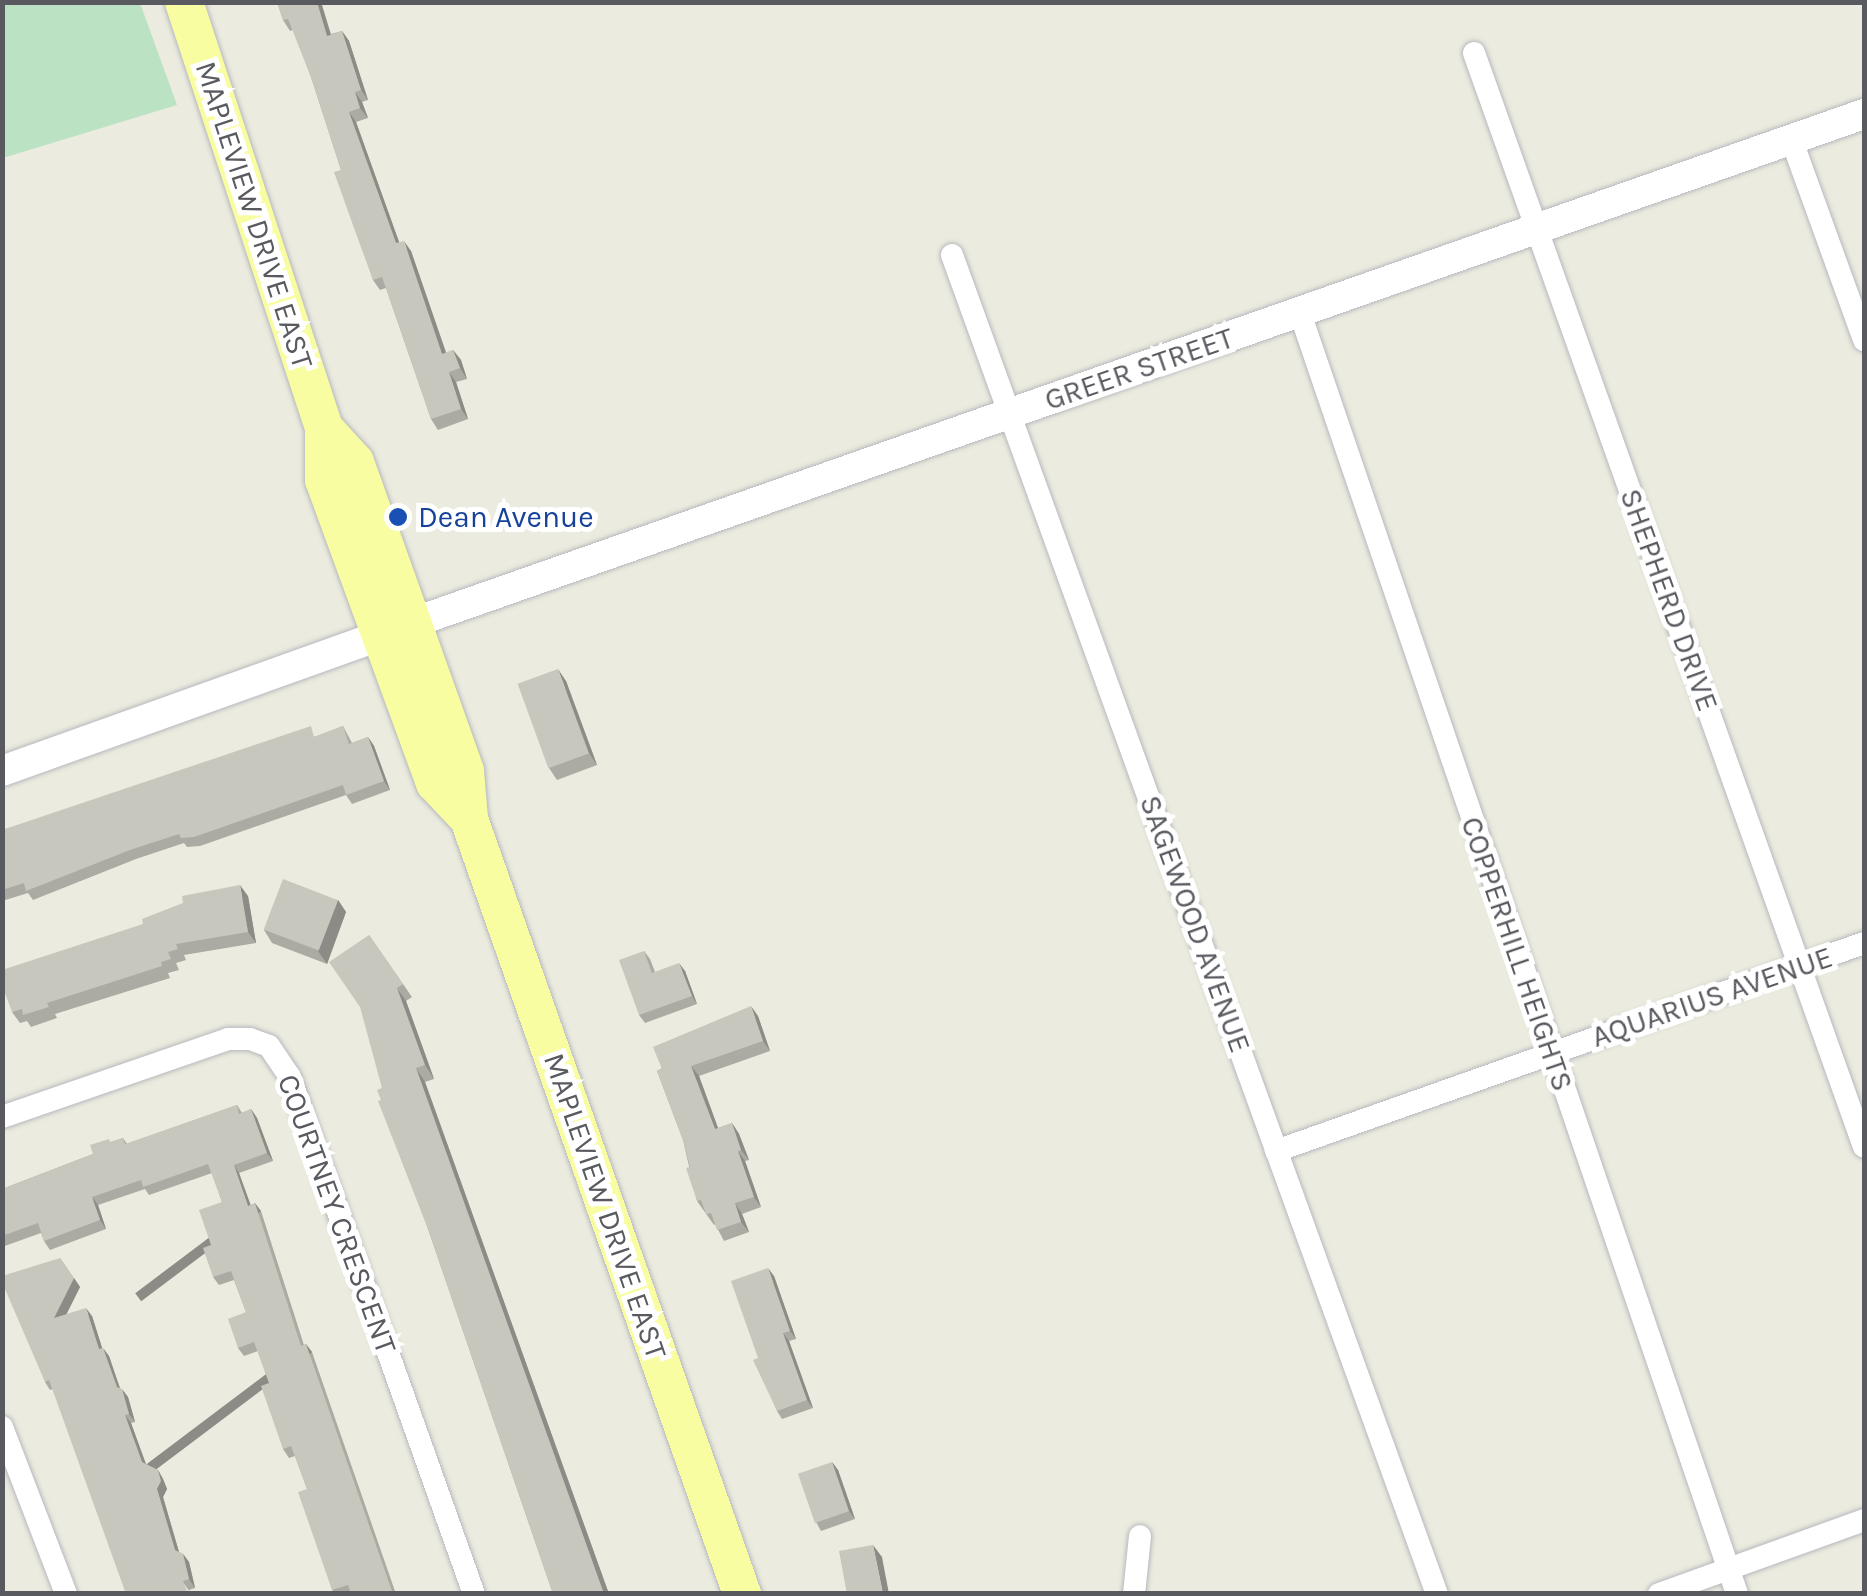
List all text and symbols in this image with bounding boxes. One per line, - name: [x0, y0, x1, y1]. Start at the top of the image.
- street label: MAPLEVIEW DRIVE EAST: [187, 57, 321, 373]
- street label: GREER STREET: [1040, 320, 1238, 418]
- street label: SHEPHERD DRIVE: [1612, 484, 1726, 716]
- place label: Dean Avenue: [418, 499, 594, 535]
- marker: Dean Avenue: [387, 506, 409, 528]
- street label: SAGEWOOD AVENUE: [1132, 790, 1258, 1058]
- street label: COPPERHILL HEIGHTS: [1453, 812, 1581, 1096]
- street label: AQUARIUS AVENUE: [1587, 939, 1837, 1055]
- street label: MAPLEVIEW DRIVE EAST: [536, 1048, 674, 1364]
- street label: COURTNEY CRESCENT: [270, 1070, 404, 1358]

